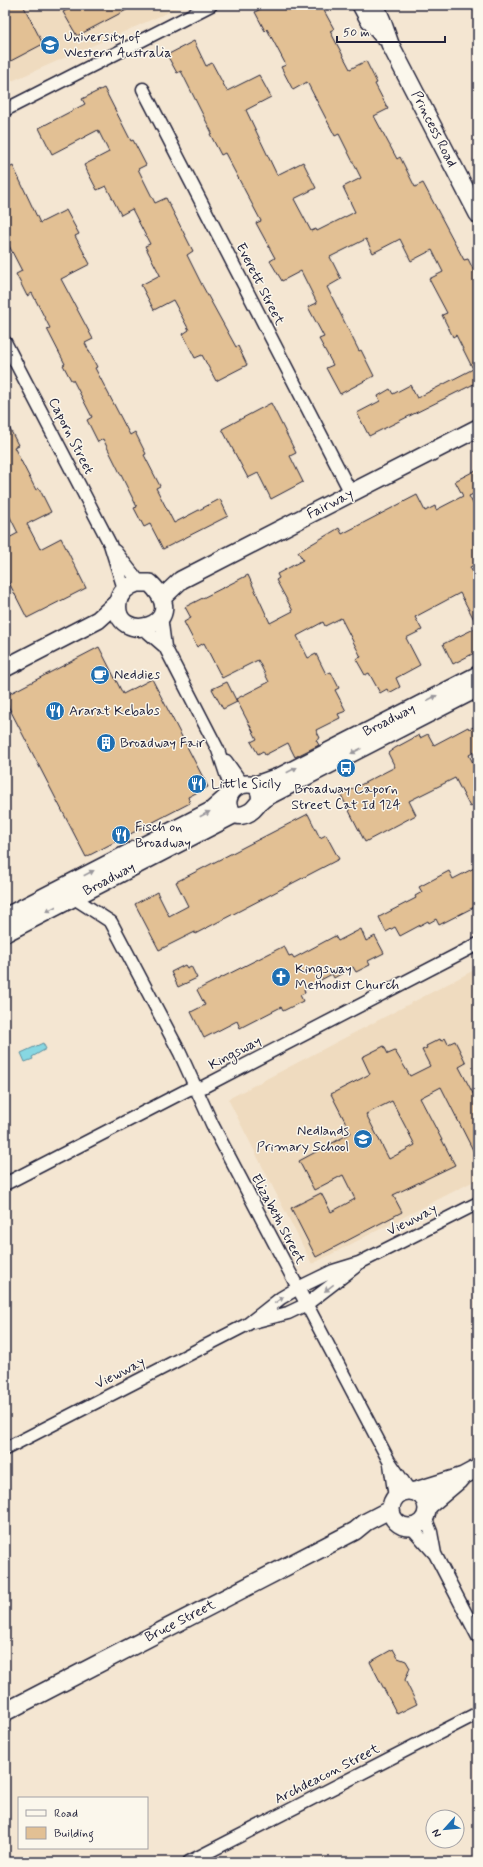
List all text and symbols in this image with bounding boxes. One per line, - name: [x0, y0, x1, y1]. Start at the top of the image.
- scale bar: [337, 18, 445, 44]
- text: 50 m: [343, 25, 370, 41]
- place label: University of Western Australia: [64, 28, 171, 62]
- school or university icon: University of Western Australia: [39, 34, 61, 56]
- street label: Princess Road: [407, 88, 461, 170]
- street label: Everett Street: [232, 240, 289, 329]
- street label: Caporn Street: [44, 395, 98, 477]
- street label: Fairway: [304, 485, 356, 523]
- cafe icon: Neddies: [89, 664, 111, 686]
- place label: Neddies: [114, 666, 160, 684]
- one-way arrow: [426, 695, 438, 701]
- street label: Broadway: [360, 699, 418, 741]
- restaurant icon: Ararat Kebabs: [44, 700, 66, 722]
- place label: Ararat Kebabs: [69, 702, 160, 720]
- building icon: Broadway Fair: [95, 732, 117, 754]
- place label: Broadway Fair: [120, 734, 205, 752]
- one-way arrow: [350, 747, 362, 754]
- bus stop icon: Broadway Caporn Street Cat Id 124: [335, 757, 357, 779]
- one-way arrow: [286, 767, 297, 774]
- restaurant icon: Little Sicily: [186, 773, 208, 795]
- place label: Little Sicily: [211, 775, 281, 793]
- place label: Broadway Caporn Street Cat Id 124: [291, 780, 401, 814]
- one-way arrow: [199, 811, 211, 817]
- place label: Fisch on Broadway: [135, 818, 191, 852]
- restaurant icon: Fisch on Broadway: [110, 824, 132, 846]
- street label: Broadway: [80, 858, 138, 900]
- one-way arrow: [84, 870, 95, 876]
- one-way arrow: [46, 906, 57, 913]
- place label: Kingsway Methodist Church: [295, 960, 400, 994]
- church icon: Kingsway Methodist Church: [270, 966, 292, 988]
- street label: Kingsway: [206, 1032, 265, 1075]
- place label: Nedlands Primary School: [256, 1122, 349, 1156]
- school or university icon: Nedlands Primary School: [352, 1128, 374, 1150]
- street label: Elizabeth Street: [247, 1171, 310, 1268]
- street label: Viewway: [384, 1200, 440, 1240]
- one-way arrow: [323, 1284, 334, 1293]
- one-way arrow: [274, 1296, 284, 1304]
- street label: Viewway: [92, 1353, 148, 1393]
- street label: Bruce Street: [142, 1595, 219, 1646]
- street label: Archdeacon Street: [271, 1739, 383, 1808]
- legend: [18, 1797, 148, 1849]
- text: Road: [54, 1806, 78, 1822]
- north arrow: [425, 1809, 465, 1849]
- text: Building: [54, 1826, 94, 1843]
- text: N: [429, 1827, 445, 1840]

